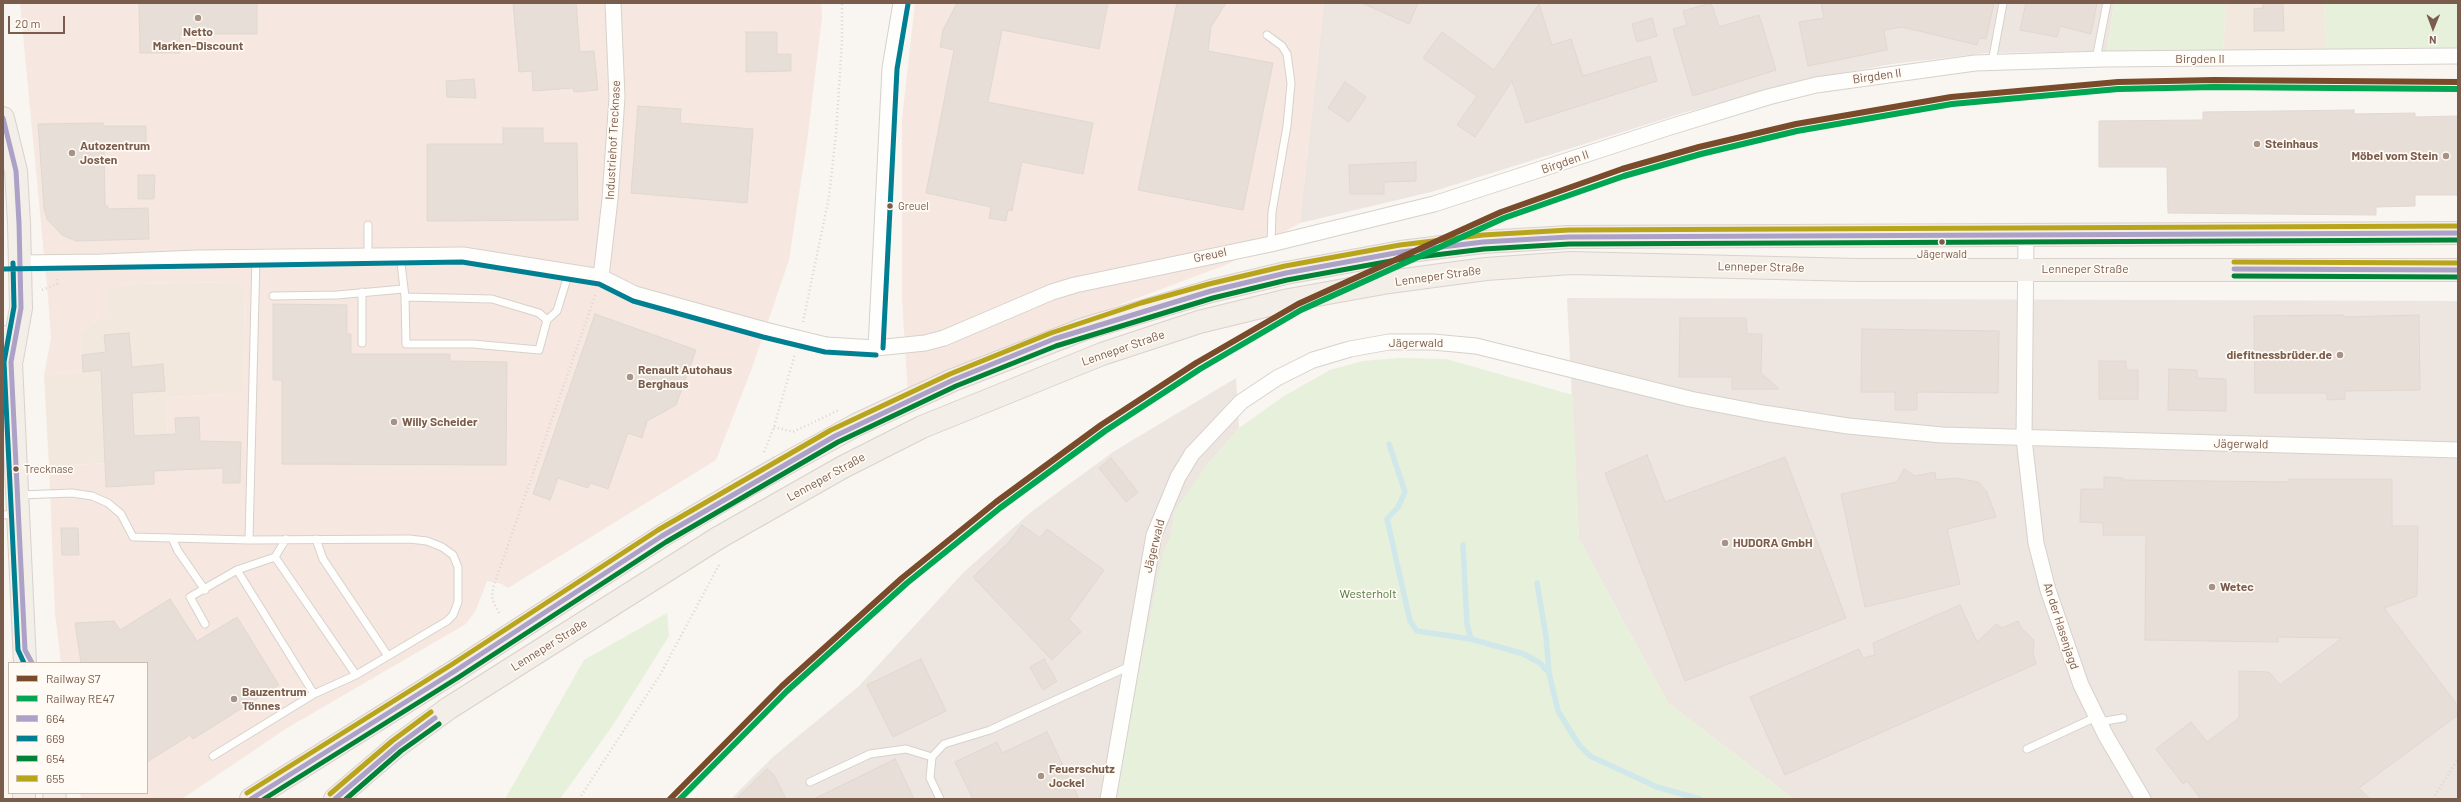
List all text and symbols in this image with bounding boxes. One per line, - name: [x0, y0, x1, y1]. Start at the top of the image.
- scale bar: [10, 8, 67, 34]
- north arrow: [2413, 8, 2453, 48]
- marker: Netto Marken-Discount: [193, 13, 203, 23]
- text: 20 m: [15, 16, 41, 30]
- place label: Netto Marken-Discount: [153, 25, 243, 53]
- text: N: [2429, 34, 2437, 47]
- street label: Birgden II: [2175, 52, 2225, 66]
- street label: Birgden II: [1852, 65, 1902, 87]
- street label: Industriehof Trecknase: [603, 80, 623, 200]
- place label: Steinhaus: [2265, 137, 2318, 151]
- place label: Autozentrum Josten: [80, 139, 150, 167]
- marker: Steinhaus: [2252, 139, 2262, 149]
- street label: Birgden II: [1539, 147, 1591, 177]
- marker: Autozentrum Josten: [67, 148, 77, 158]
- place label: Möbel vom Stein: [2351, 149, 2438, 163]
- marker: Möbel vom Stein: [2441, 151, 2451, 161]
- place label: Greuel: [898, 199, 929, 213]
- marker: Greuel: [885, 201, 895, 211]
- marker: Jägerwald: [1937, 237, 1947, 247]
- street label: Greuel: [1192, 244, 1228, 266]
- place label: Jägerwald: [1917, 247, 1967, 261]
- street label: Lenneper Straße: [1717, 259, 1805, 275]
- street label: Lenneper Straße: [2041, 262, 2129, 276]
- street label: Lenneper Straße: [1394, 263, 1482, 289]
- street label: Lenneper Straße: [1079, 327, 1167, 369]
- street label: Jägerwald: [1389, 336, 1443, 350]
- place label: diefitnessbrüder.de: [2226, 348, 2332, 362]
- marker: diefitnessbrüder.de: [2335, 350, 2345, 360]
- place label: Renault Autohaus Berghaus: [638, 363, 732, 391]
- marker: Renault Autohaus Berghaus: [625, 372, 635, 382]
- place label: Willy Scheider: [402, 415, 478, 429]
- marker: Willy Scheider: [389, 417, 399, 427]
- street label: Jägerwald: [2214, 436, 2268, 452]
- street label: Lenneper Straße: [784, 450, 868, 504]
- place label: Trecknase: [24, 462, 73, 476]
- marker: Trecknase: [11, 464, 21, 474]
- street label: Jägerwald: [1140, 518, 1168, 574]
- place label: HUDORA GmbH: [1733, 536, 1813, 550]
- marker: HUDORA GmbH: [1720, 538, 1730, 548]
- place label: Wetec: [2220, 580, 2254, 594]
- street label: An der Hasenjagd: [2040, 581, 2082, 671]
- marker: Wetec: [2207, 582, 2217, 592]
- park label: Westerholt: [1340, 587, 1396, 601]
- street label: Lenneper Straße: [508, 616, 590, 674]
- legend: [8, 662, 148, 794]
- text: Railway S7: [46, 671, 101, 685]
- place label: Bauzentrum Tönnes: [242, 685, 307, 713]
- text: Railway RE47: [46, 691, 114, 705]
- marker: Bauzentrum Tönnes: [229, 694, 239, 704]
- text: 664: [46, 711, 65, 725]
- text: 669: [46, 731, 65, 745]
- text: 654: [46, 751, 65, 765]
- place label: Feuerschutz Jockel: [1049, 762, 1115, 790]
- text: 655: [46, 771, 65, 785]
- marker: Feuerschutz Jockel: [1036, 771, 1046, 781]

